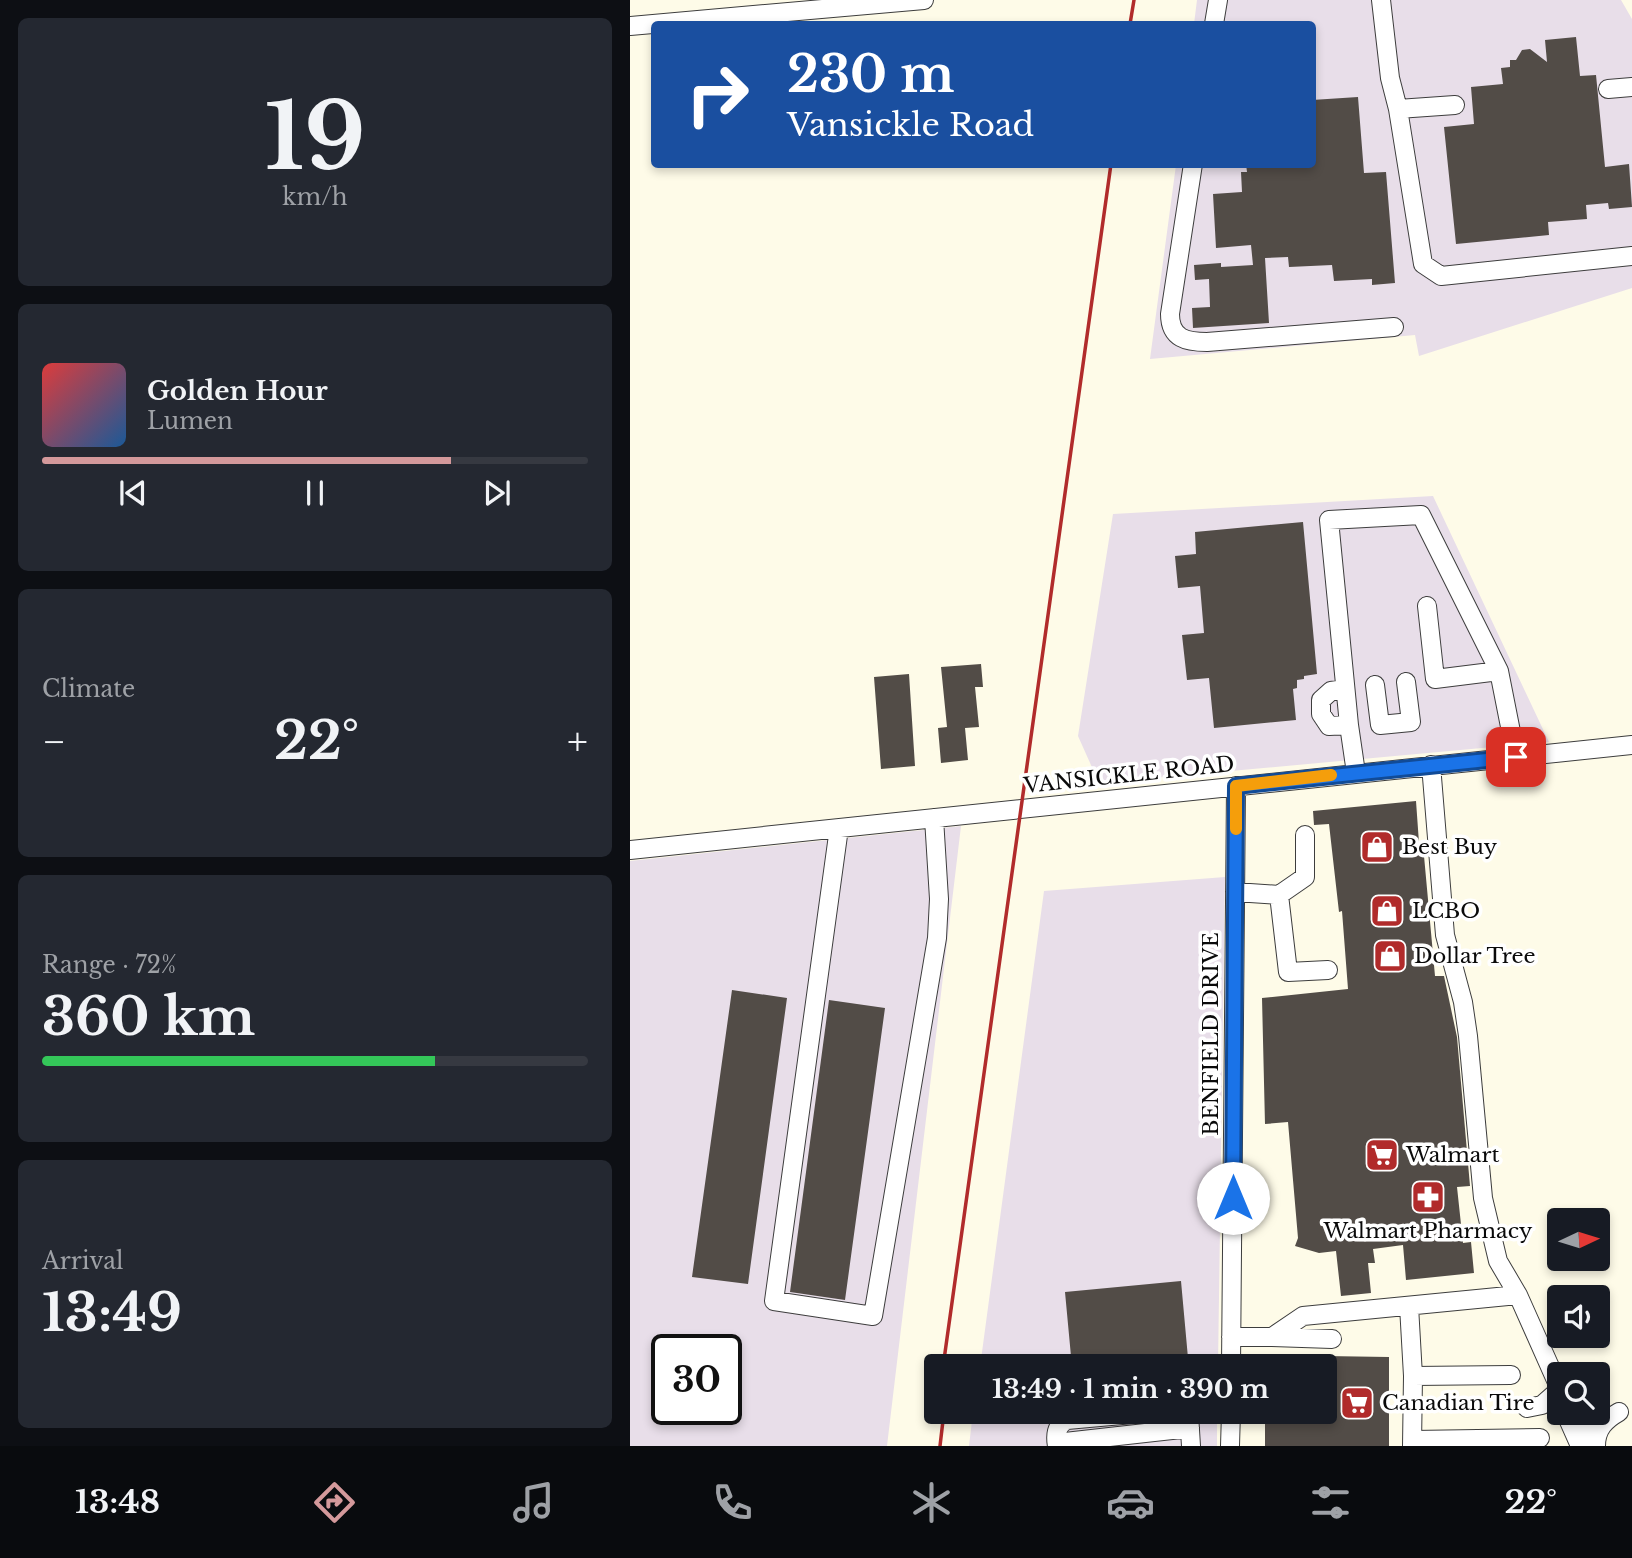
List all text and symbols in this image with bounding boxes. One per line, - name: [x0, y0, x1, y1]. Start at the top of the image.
- text: 230 m: [787, 44, 954, 105]
- icon: right: [672, 49, 763, 140]
- text: 19: [264, 81, 366, 194]
- text: Vansickle Road: [787, 105, 1034, 145]
- text: km/h: [282, 183, 348, 211]
- text: Golden Hour: [147, 375, 328, 407]
- text: Lumen: [147, 407, 233, 435]
- icon: previous: [114, 474, 152, 512]
- icon: pause: [296, 474, 334, 512]
- icon: next: [478, 474, 516, 512]
- text: Climate: [42, 675, 135, 703]
- text: 22°: [274, 709, 359, 773]
- text: −: [42, 718, 66, 765]
- text: +: [567, 718, 588, 765]
- pin: [1486, 727, 1546, 787]
- icon: arrive: [1497, 738, 1535, 776]
- street label: VANSICKLE ROAD: [1021, 751, 1236, 799]
- shop icon: Best Buy: [1358, 828, 1396, 866]
- place label: Best Buy: [1402, 834, 1498, 860]
- shop icon: LCBO: [1368, 892, 1406, 930]
- place label: LCBO: [1412, 898, 1480, 924]
- street label: BENFIELD DRIVE: [1198, 932, 1224, 1136]
- shop icon: Dollar Tree: [1371, 937, 1409, 975]
- place label: Dollar Tree: [1414, 943, 1536, 969]
- text: Range · 72%: [42, 951, 176, 979]
- text: 360 km: [42, 985, 255, 1049]
- supermarket icon: Walmart: [1363, 1136, 1401, 1174]
- place label: Walmart: [1405, 1142, 1499, 1168]
- position arrow: [1196, 1161, 1270, 1235]
- pharmacy icon: Walmart Pharmacy: [1409, 1178, 1447, 1216]
- north arrow: [1547, 1208, 1610, 1270]
- map controls: [1547, 1208, 1610, 1425]
- place label: Walmart Pharmacy: [1323, 1218, 1533, 1244]
- text: Arrival: [42, 1247, 123, 1275]
- text: 13:49: [42, 1281, 182, 1345]
- button: sound: [1547, 1285, 1610, 1348]
- speed limit sign: 30: [651, 1334, 742, 1425]
- button: search: [1547, 1362, 1610, 1425]
- text: 13:49 · 1 min · 390 m: [992, 1373, 1269, 1405]
- supermarket icon: Canadian Tire: [1338, 1384, 1376, 1422]
- place label: Canadian Tire: [1382, 1390, 1535, 1416]
- icon: directions: [310, 1478, 359, 1527]
- icon: music: [509, 1478, 558, 1527]
- icon: phone: [708, 1478, 757, 1527]
- icon: climate: [907, 1478, 956, 1527]
- icon: car: [1106, 1478, 1155, 1527]
- icon: filters: [1306, 1478, 1355, 1527]
- text: 13:48: [75, 1482, 160, 1522]
- text: 22°: [1505, 1482, 1557, 1522]

